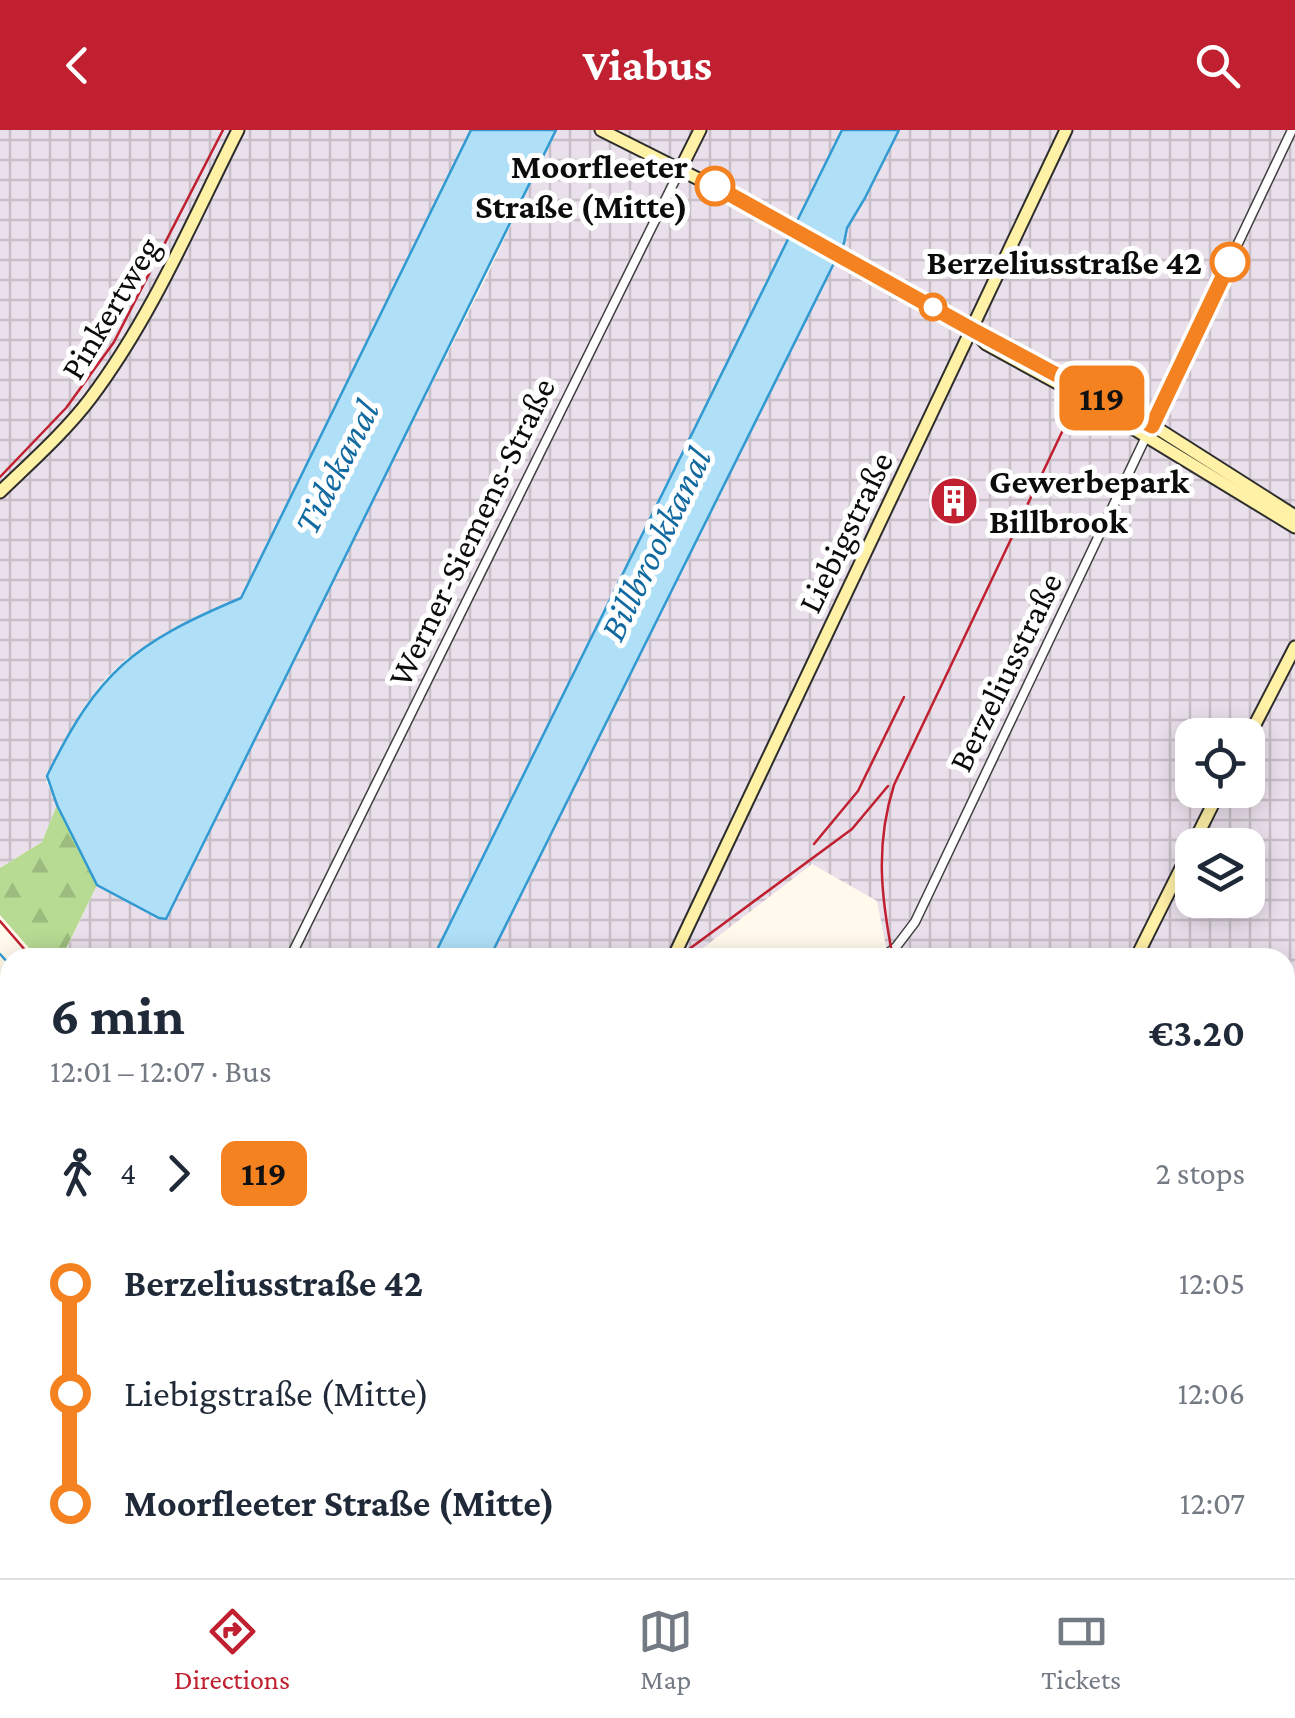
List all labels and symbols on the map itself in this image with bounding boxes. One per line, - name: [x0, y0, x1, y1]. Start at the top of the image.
- place label: Moorfleeter Straße (Mitte): [475, 147, 688, 226]
- marker: Moorfleeter Straße (Mitte): [696, 167, 734, 205]
- street label: Pinkertweg: [53, 230, 168, 386]
- place label: Berzeliusstraße 42: [927, 243, 1202, 282]
- marker: Berzeliusstraße 42: [1211, 243, 1249, 281]
- unlabelled marker: [920, 294, 946, 320]
- line badge: 119: [1044, 366, 1160, 430]
- street label: Werner-Siemens-Straße: [380, 372, 563, 693]
- water label: Tidekanal: [285, 393, 388, 541]
- water label: Billbrookkanal: [590, 440, 720, 647]
- street label: Liebigstraße: [790, 446, 901, 619]
- place label: Gewerbepark Billbrook: [989, 462, 1190, 541]
- building icon: Gewerbepark Billbrook: [928, 475, 980, 527]
- street label: Berzeliusstraße: [941, 567, 1070, 778]

